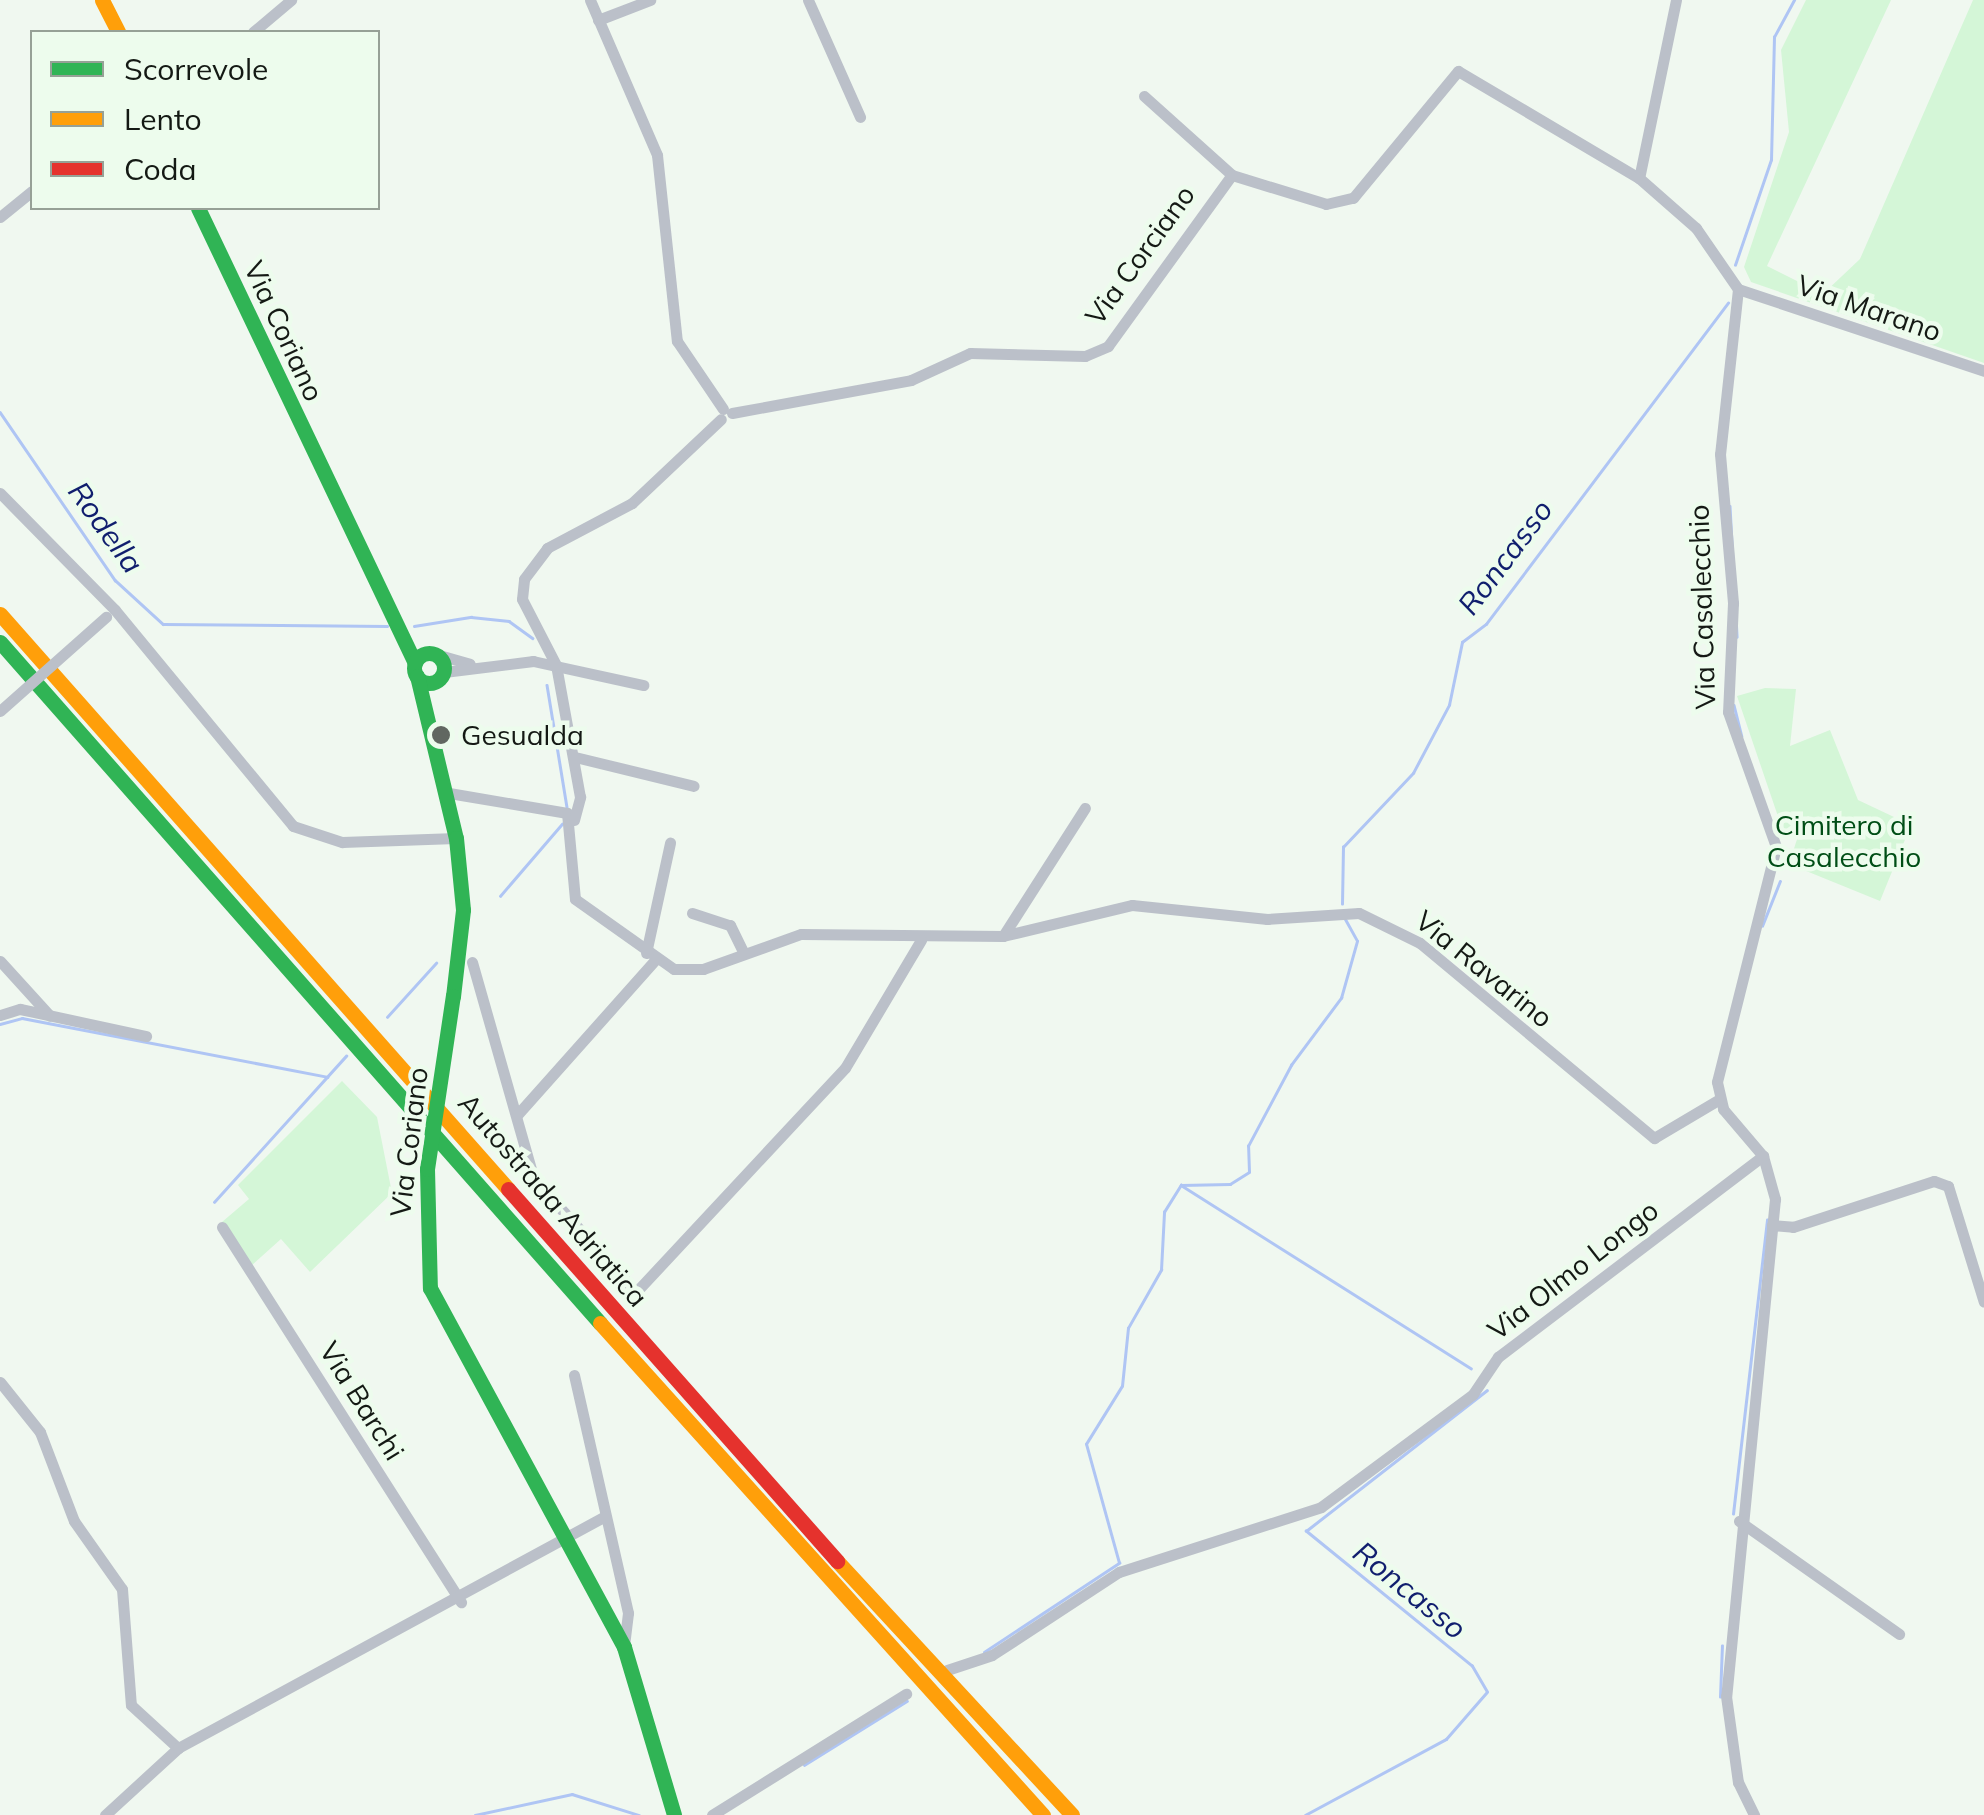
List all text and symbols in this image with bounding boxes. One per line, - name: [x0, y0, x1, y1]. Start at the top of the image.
- legend: [30, 30, 380, 210]
- text: Scorrevole: [124, 50, 268, 88]
- text: Lento: [124, 100, 202, 138]
- text: Coda: [124, 150, 197, 188]
- street label: Via Corciano: [1078, 179, 1202, 331]
- street label: Via Coriano: [237, 256, 331, 406]
- street label: Via Marano: [1792, 268, 1946, 348]
- water label: Rodella: [61, 474, 151, 580]
- water label: Roncasso: [1450, 492, 1560, 622]
- street label: Via Casalecchio: [1682, 504, 1722, 710]
- place label: Gesualda: [461, 718, 584, 752]
- marker: Gesualda: [430, 724, 452, 746]
- park label: Cimitero di Casalecchio: [1767, 808, 1921, 874]
- street label: Via Ravarino: [1409, 903, 1559, 1035]
- street label: Via Coriano: [383, 1065, 435, 1219]
- street label: Autostrada Adriatica: [451, 1087, 655, 1313]
- street label: Via Olmo Longo: [1481, 1193, 1665, 1347]
- street label: Via Barchi: [312, 1336, 412, 1466]
- water label: Roncasso: [1346, 1534, 1474, 1646]

